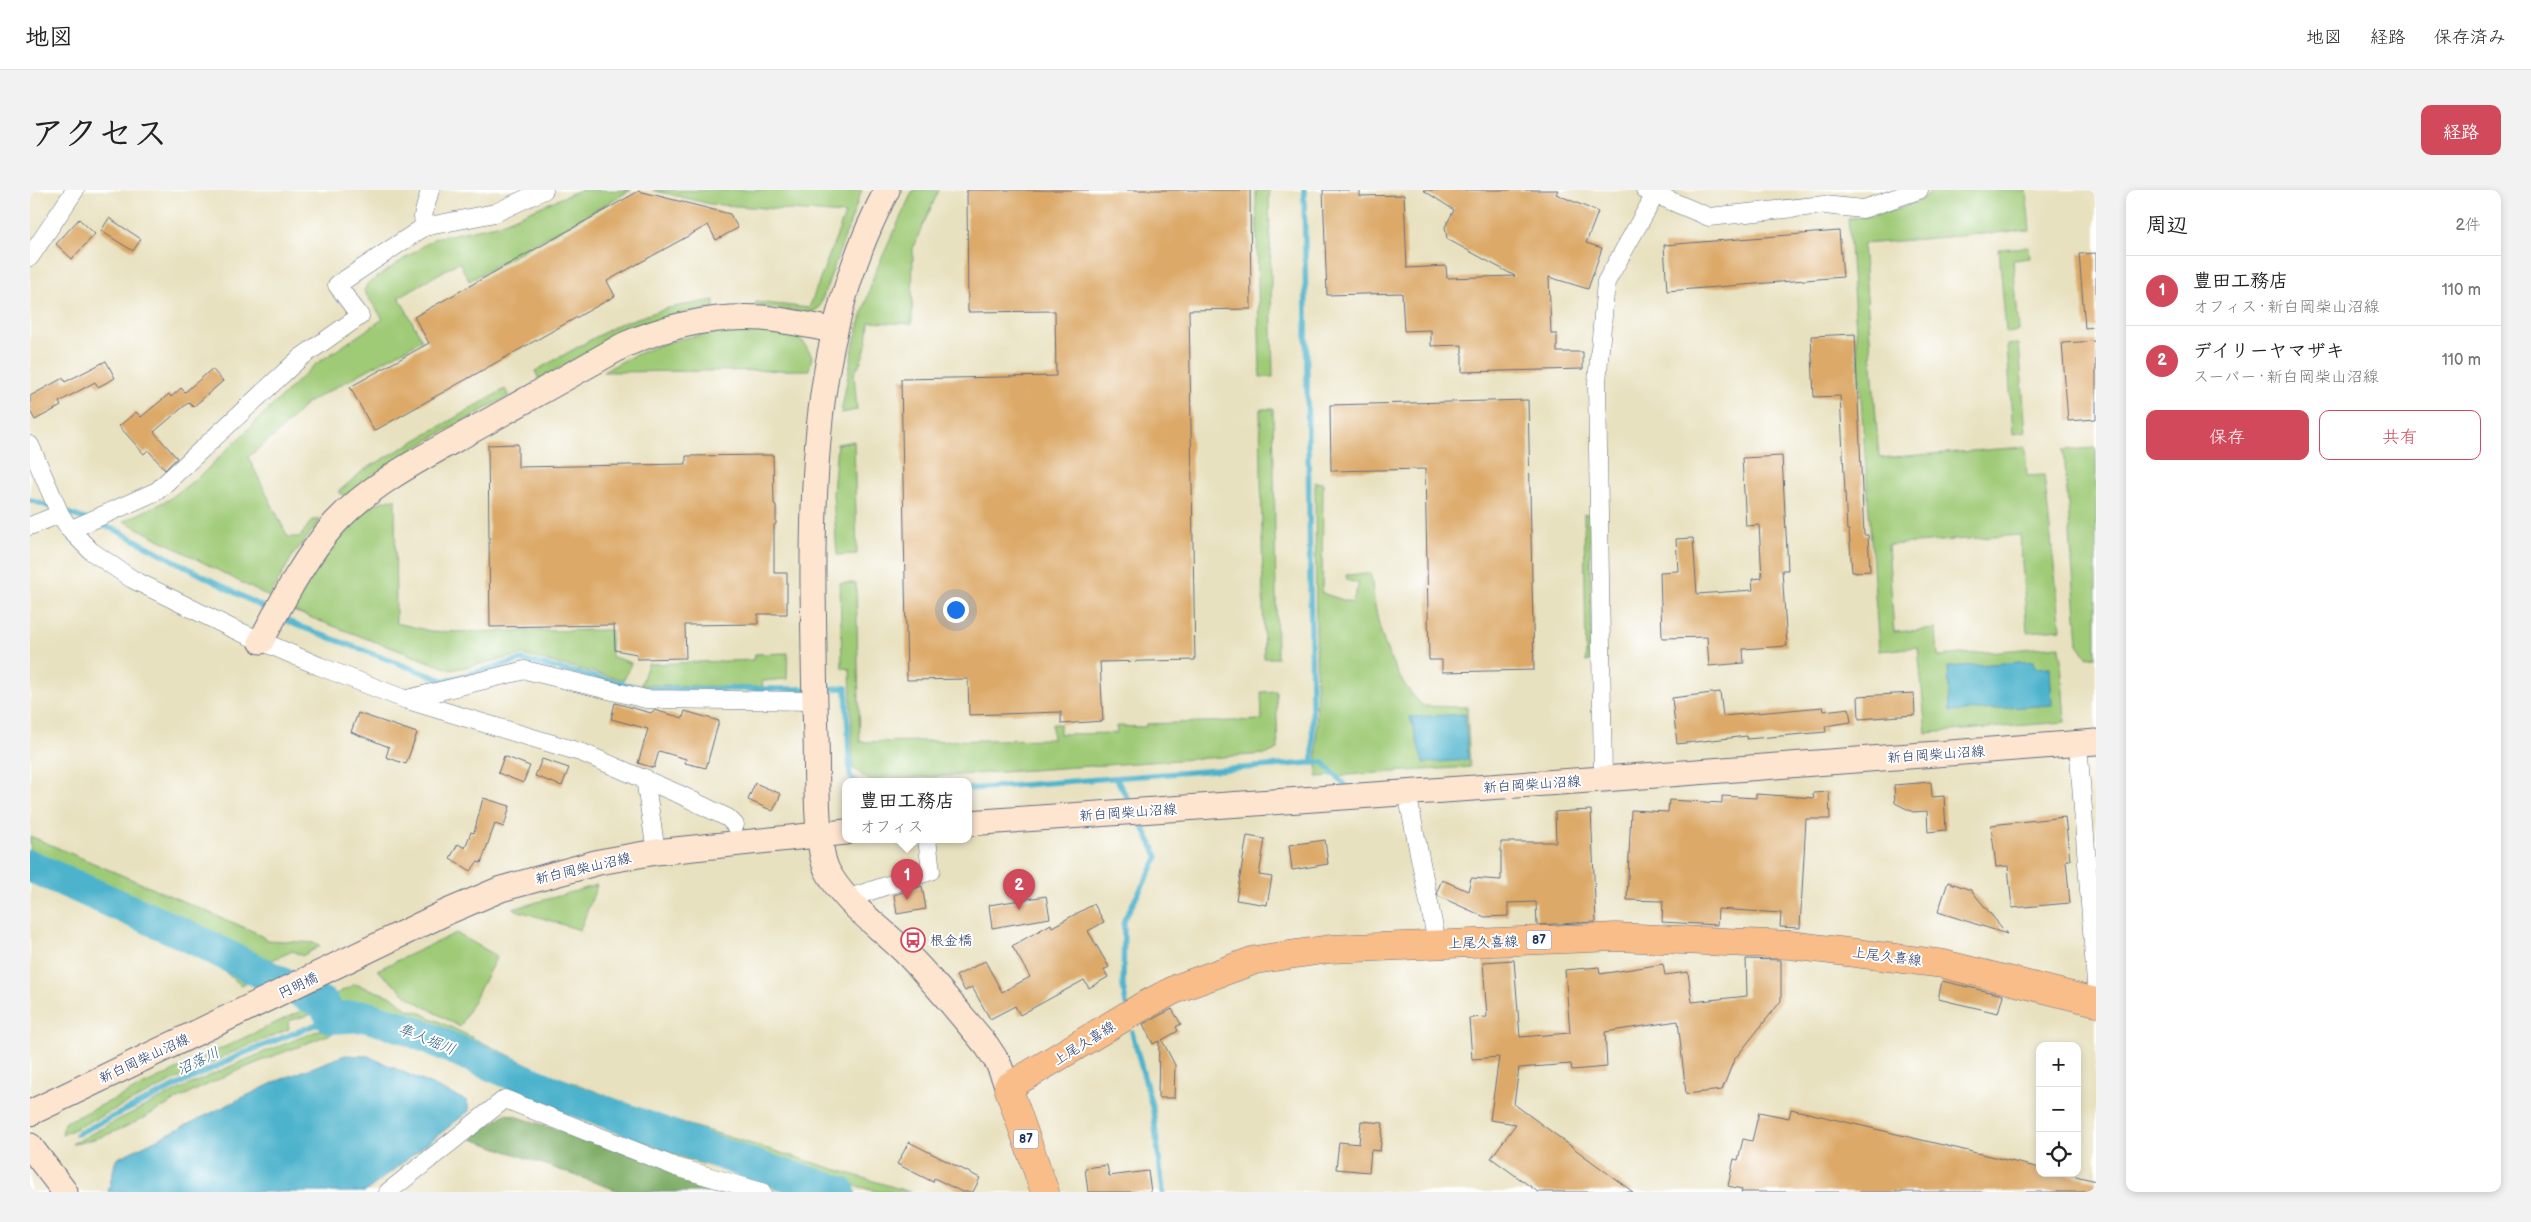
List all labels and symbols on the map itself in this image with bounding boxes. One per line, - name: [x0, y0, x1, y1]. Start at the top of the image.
- your location: [943, 597, 969, 623]
- street label: 新白岡柴山沼線: [1887, 743, 1986, 766]
- street label: 新白岡柴山沼線: [1483, 773, 1582, 796]
- street label: 新白岡柴山沼線: [1079, 801, 1178, 824]
- street label: 新白岡柴山沼線: [533, 849, 633, 888]
- pin: 1: [891, 859, 923, 900]
- pin: 2: [1003, 869, 1035, 910]
- bus stop icon: 根金橋: [900, 927, 926, 953]
- road number: 87: [1526, 930, 1552, 950]
- place label: 根金橋: [930, 932, 972, 949]
- street label: 上尾久喜線: [1448, 933, 1518, 952]
- street label: 上尾久喜線: [1851, 944, 1923, 969]
- street label: 円明橋: [276, 969, 321, 1002]
- street label: 上尾久喜線: [1050, 1018, 1118, 1069]
- water label: 隼人堀川: [395, 1019, 458, 1060]
- street label: 新白岡柴山沼線: [96, 1030, 192, 1087]
- water label: 沼落川: [174, 1043, 223, 1080]
- road number: 87: [1014, 1130, 1038, 1149]

